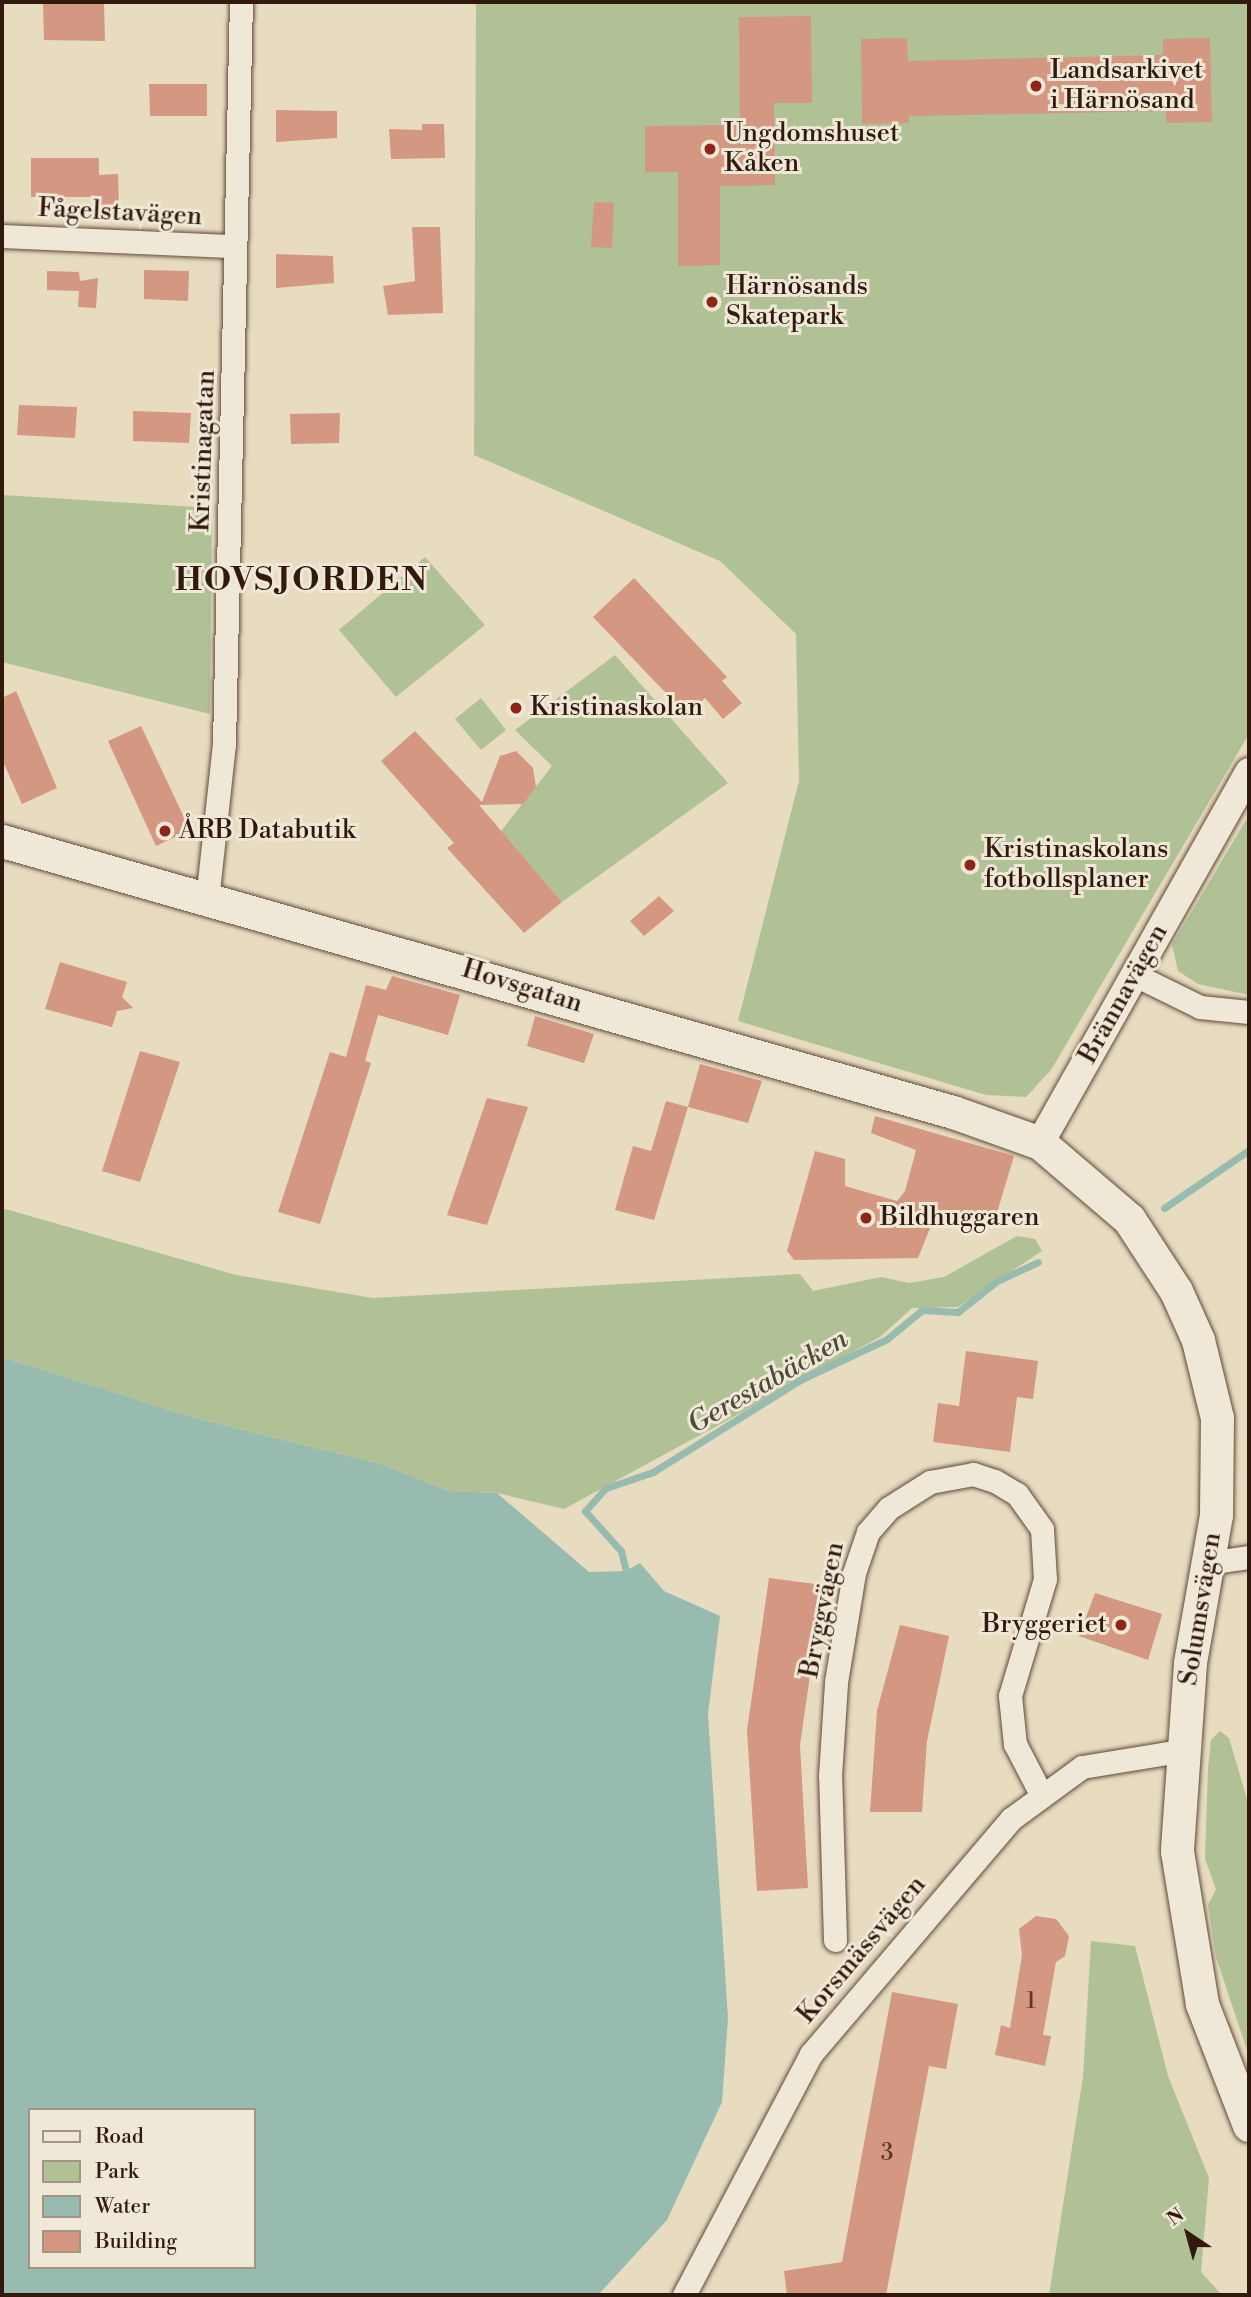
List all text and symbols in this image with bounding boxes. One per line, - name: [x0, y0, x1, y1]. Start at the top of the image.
- place label: Landsarkivet i Härnösand: [1050, 55, 1203, 116]
- marker: Landsarkivet i Härnösand: [1028, 78, 1044, 94]
- place label: Ungdomshuset Kåken: [724, 118, 899, 180]
- marker: Ungdomshuset Kåken: [702, 141, 718, 157]
- street label: Fågelstavägen: [37, 193, 203, 233]
- place label: Härnösands Skatepark: [726, 271, 868, 332]
- marker: Härnösands Skatepark: [704, 294, 720, 310]
- street label: Kristinagatan: [186, 369, 222, 533]
- district label: HOVSJORDEN: [176, 561, 428, 601]
- place label: Kristinaskolan: [530, 692, 703, 724]
- marker: Kristinaskolan: [508, 700, 524, 716]
- place label: ÅRB Databutik: [179, 815, 356, 847]
- marker: ÅRB Databutik: [157, 823, 173, 839]
- place label: Kristinaskolans fotbollsplaner: [984, 834, 1168, 896]
- marker: Kristinaskolans fotbollsplaner: [962, 857, 978, 873]
- street label: Brännavägen: [1073, 919, 1175, 1069]
- street label: Hovsgatan: [458, 954, 586, 1020]
- place label: Bildhuggaren: [880, 1202, 1039, 1234]
- marker: Bildhuggaren: [858, 1210, 874, 1226]
- water label: Gerestabäcken: [682, 1323, 854, 1441]
- street label: Solumsvägen: [1174, 1530, 1228, 1688]
- street label: Bryggvägen: [795, 1540, 851, 1680]
- place label: Bryggeriet: [982, 1609, 1107, 1641]
- marker: Bryggeriet: [1113, 1617, 1129, 1633]
- street label: Korsmässvägen: [791, 1870, 933, 2030]
- house number: 1: [1026, 1987, 1036, 2015]
- legend: [28, 2108, 256, 2269]
- text: Road: [95, 2124, 144, 2150]
- house number: 3: [881, 2139, 893, 2167]
- text: Park: [95, 2159, 139, 2185]
- text: Water: [95, 2194, 150, 2220]
- north arrow: [1153, 2199, 1223, 2269]
- text: N: [1163, 2203, 1189, 2231]
- text: Building: [95, 2229, 177, 2255]

